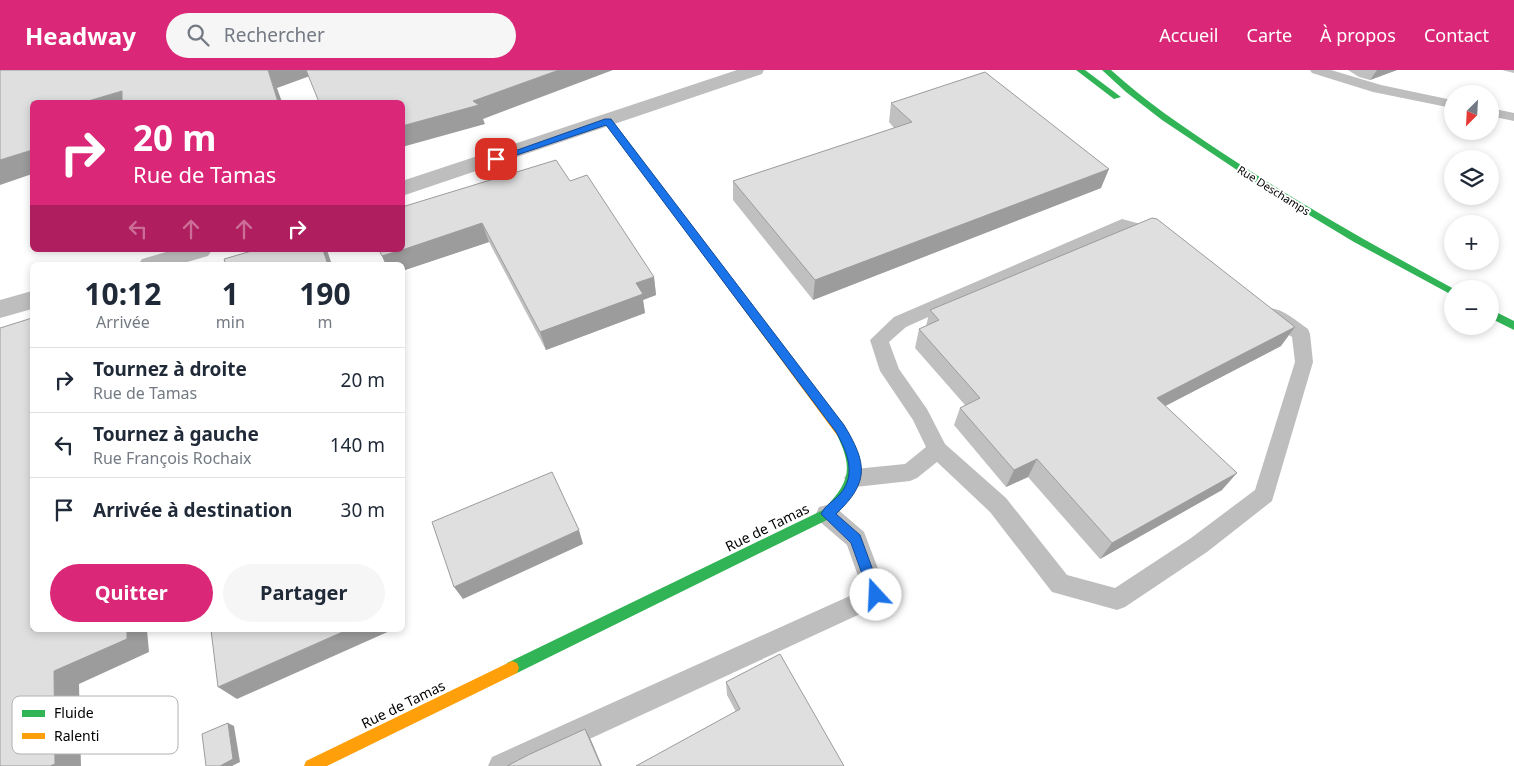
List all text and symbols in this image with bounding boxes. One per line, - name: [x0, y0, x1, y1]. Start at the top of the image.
- search box: [166, 13, 516, 58]
- text: Headway: [25, 19, 136, 52]
- icon: search: [184, 21, 212, 49]
- text: Rechercher: [224, 22, 325, 48]
- text: Accueil: [1159, 23, 1219, 47]
- text: Carte: [1247, 23, 1292, 47]
- text: À propos: [1320, 23, 1396, 47]
- text: Contact: [1424, 23, 1489, 47]
- north arrow: [1444, 85, 1499, 140]
- map controls: [1444, 85, 1499, 335]
- text: 20 m: [133, 114, 216, 161]
- icon: right: [50, 120, 115, 185]
- pin: [475, 138, 517, 180]
- icon: arrive: [482, 145, 510, 173]
- button: layers: [1444, 150, 1499, 205]
- text: Rue de Tamas: [133, 159, 276, 189]
- street label: Rue Deschamps: [1235, 162, 1313, 218]
- icon: left: [124, 215, 152, 243]
- icon: ahead: [177, 215, 205, 243]
- icon: ahead: [230, 215, 258, 243]
- icon: right: [283, 215, 311, 243]
- button: +: [1444, 215, 1499, 270]
- text: 10:12: [84, 273, 161, 314]
- text: 1: [222, 273, 239, 314]
- text: 190: [299, 273, 351, 314]
- button: −: [1444, 280, 1499, 335]
- text: Arrivée: [96, 311, 150, 333]
- text: min: [216, 311, 245, 333]
- text: m: [317, 311, 332, 333]
- text: Tournez à droite: [93, 356, 247, 382]
- icon: right: [50, 366, 78, 394]
- text: 20 m: [341, 367, 385, 393]
- text: Rue de Tamas: [93, 382, 197, 404]
- text: Tournez à gauche: [93, 421, 259, 447]
- icon: left: [50, 431, 78, 459]
- text: 140 m: [330, 432, 385, 458]
- text: Rue François Rochaix: [93, 447, 252, 469]
- icon: arrive: [50, 496, 78, 524]
- text: Arrivée à destination: [93, 497, 292, 523]
- text: 30 m: [341, 497, 385, 523]
- street label: Rue de Tamas: [722, 498, 812, 556]
- button: Quitter: [50, 564, 213, 622]
- button: Partager: [223, 564, 385, 622]
- position arrow: [849, 568, 901, 620]
- street label: Rue de Tamas: [358, 675, 448, 733]
- legend: [12, 696, 178, 754]
- text: Fluide: [54, 703, 94, 722]
- text: Ralenti: [54, 726, 99, 745]

